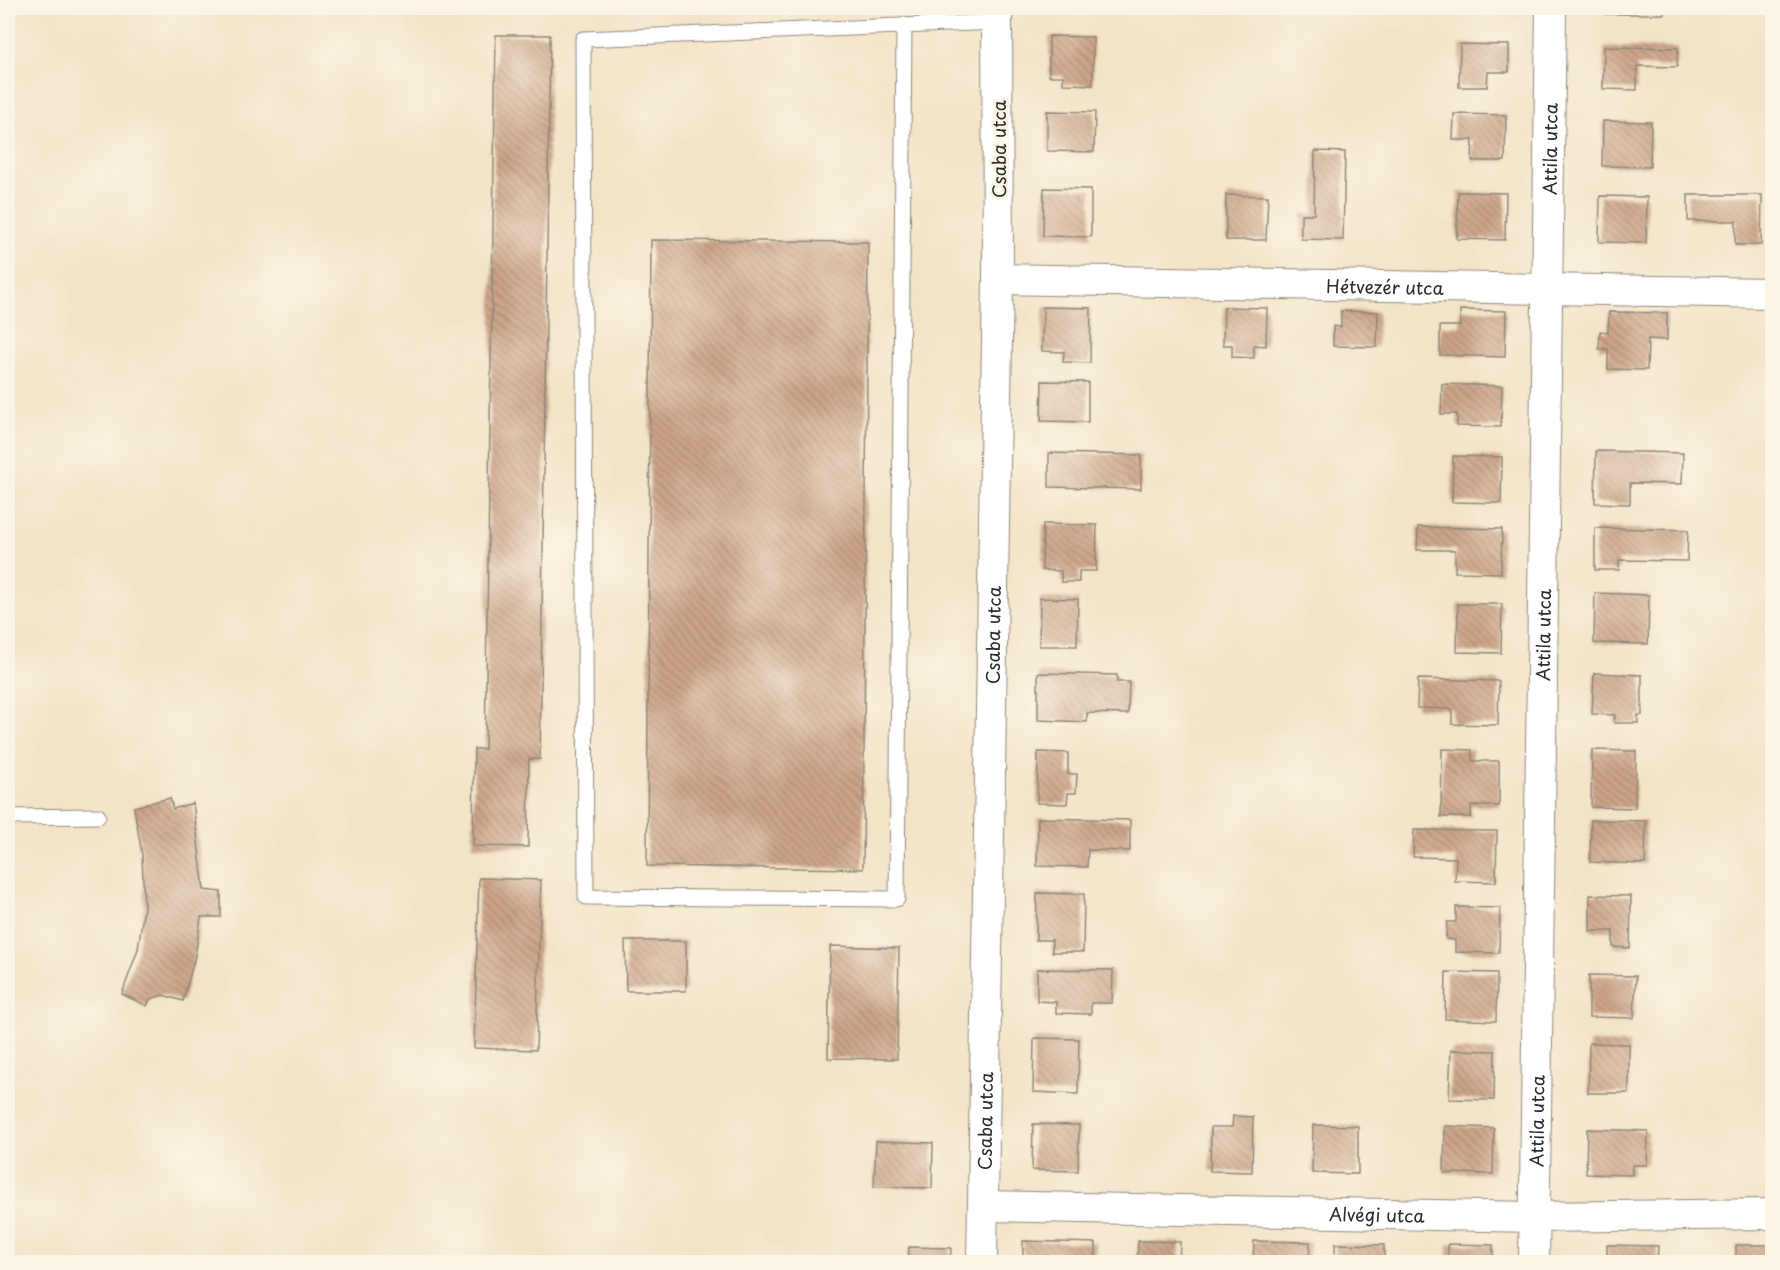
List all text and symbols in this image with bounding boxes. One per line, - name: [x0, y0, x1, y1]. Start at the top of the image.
- street label: Csaba utca: [985, 99, 1012, 198]
- street label: Attila utca: [1535, 102, 1563, 195]
- street label: Hétvezér utca: [1326, 271, 1445, 301]
- street label: Csaba utca: [978, 585, 1007, 684]
- street label: Attila utca: [1528, 588, 1557, 681]
- street label: Csaba utca: [970, 1071, 999, 1170]
- street label: Attila utca: [1522, 1074, 1550, 1167]
- street label: Alvégi utca: [1329, 1199, 1426, 1228]

